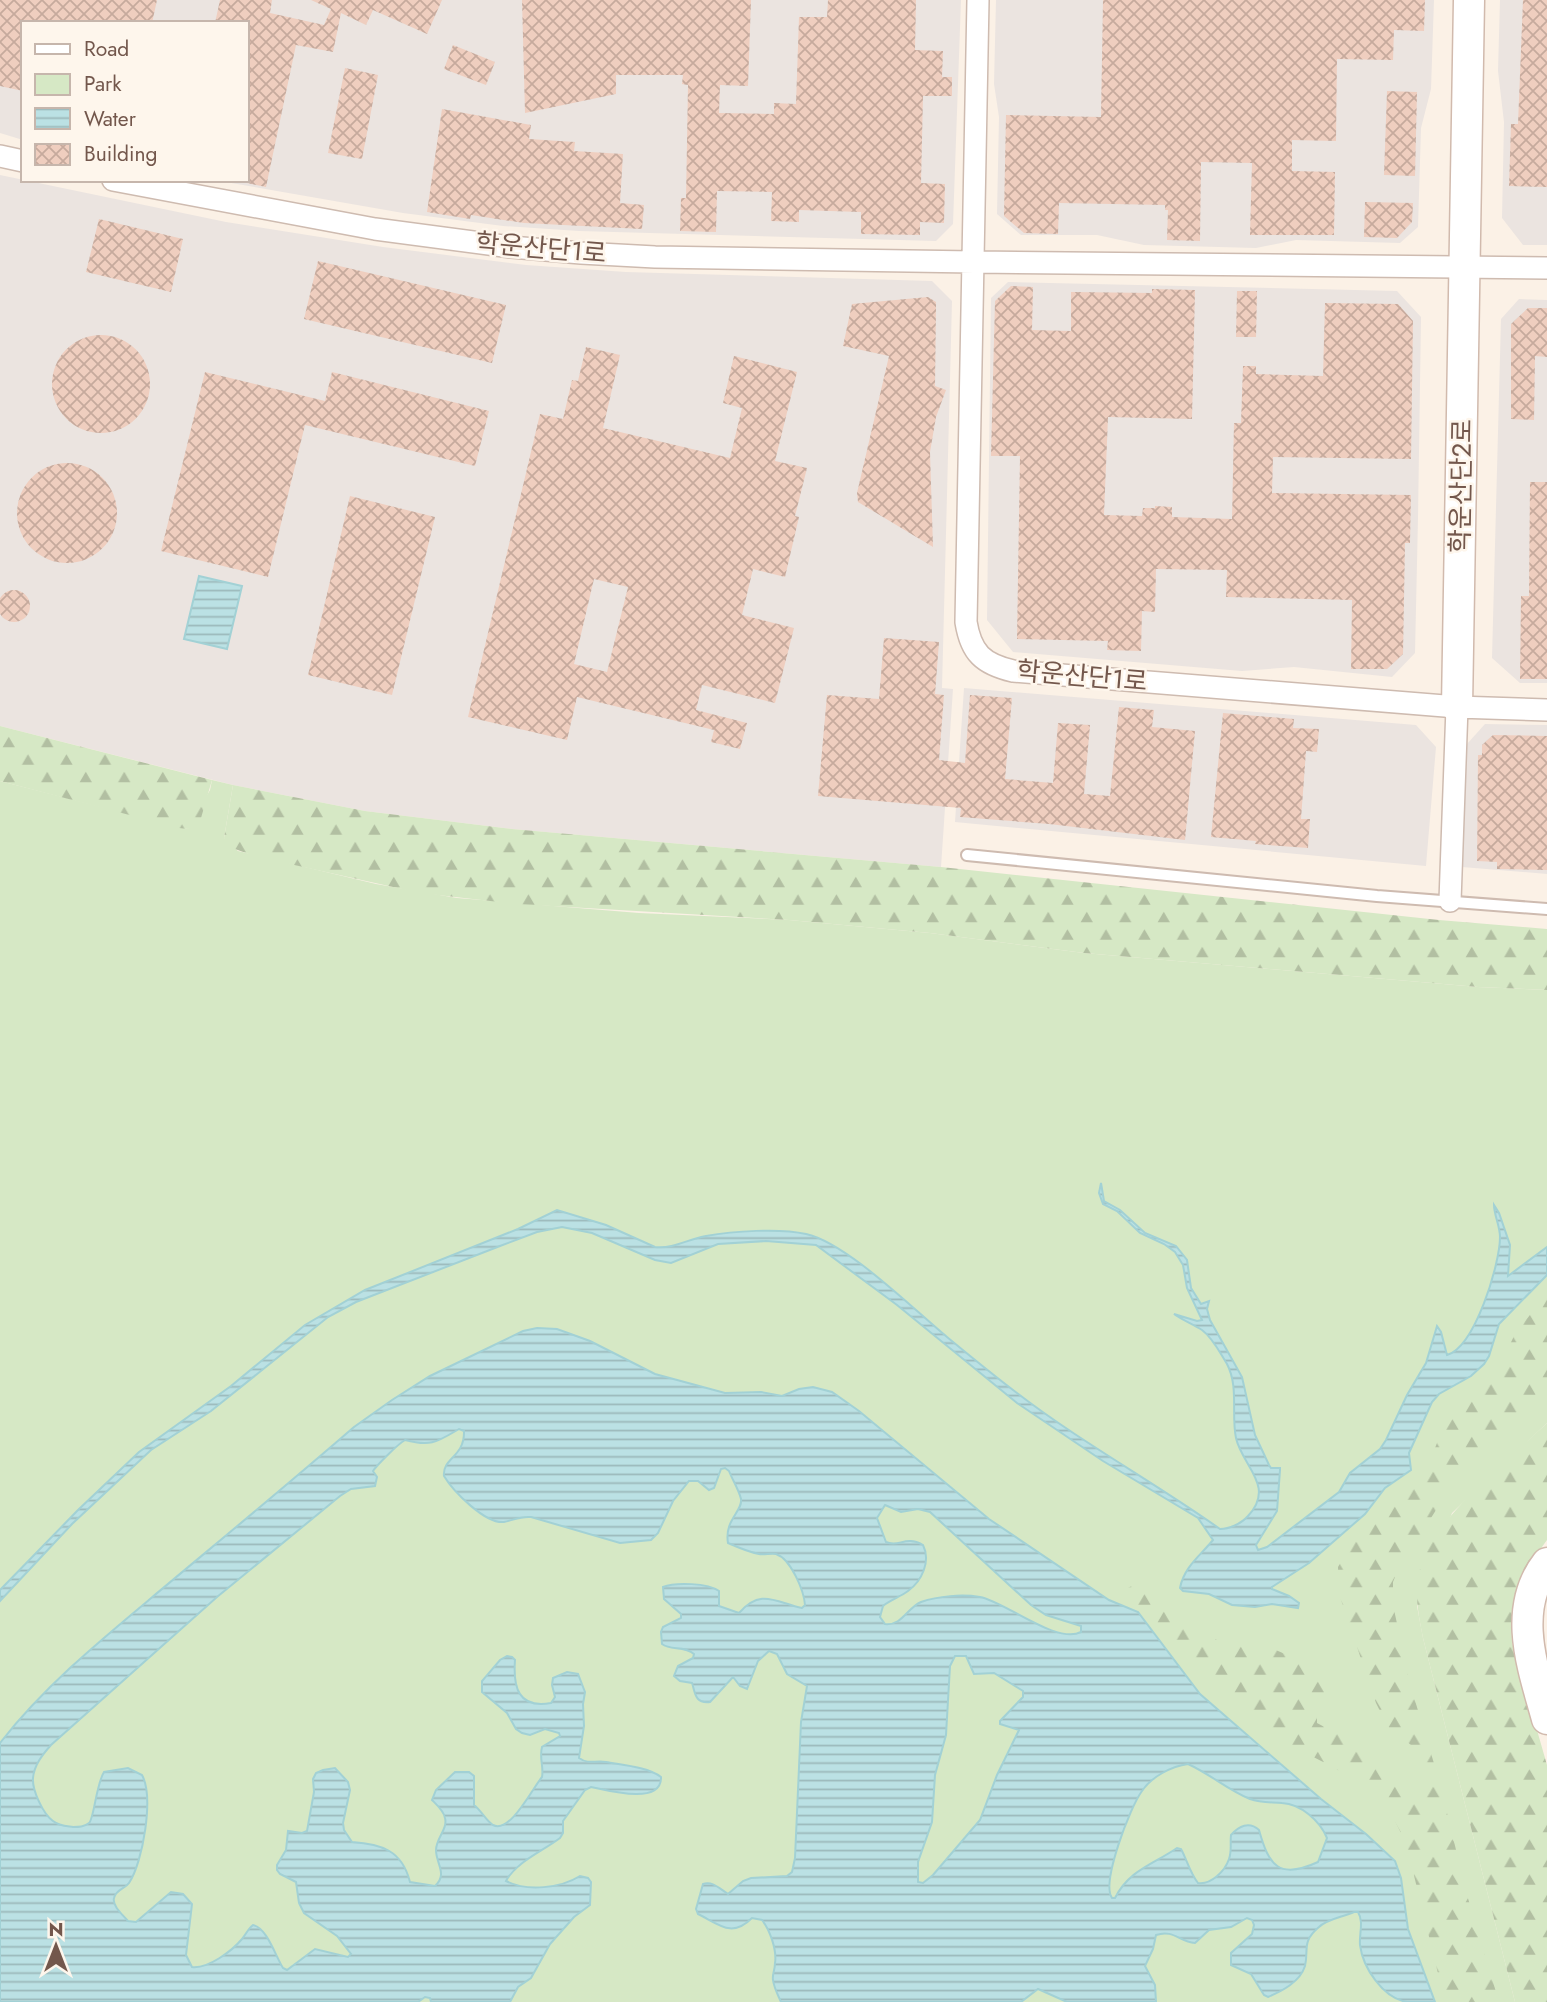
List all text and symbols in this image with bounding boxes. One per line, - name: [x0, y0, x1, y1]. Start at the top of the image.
- legend: [21, 21, 248, 182]
- text: Road: [84, 34, 129, 64]
- text: Park: [84, 69, 122, 99]
- text: Water: [84, 104, 137, 134]
- text: Building: [84, 139, 157, 169]
- street label: 학운산단1로: [474, 223, 608, 273]
- street label: 학운산단2로: [1441, 418, 1481, 554]
- street label: 학운산단1로: [1015, 651, 1149, 701]
- north arrow: [21, 1911, 91, 1981]
- text: N: [48, 1916, 64, 1943]

